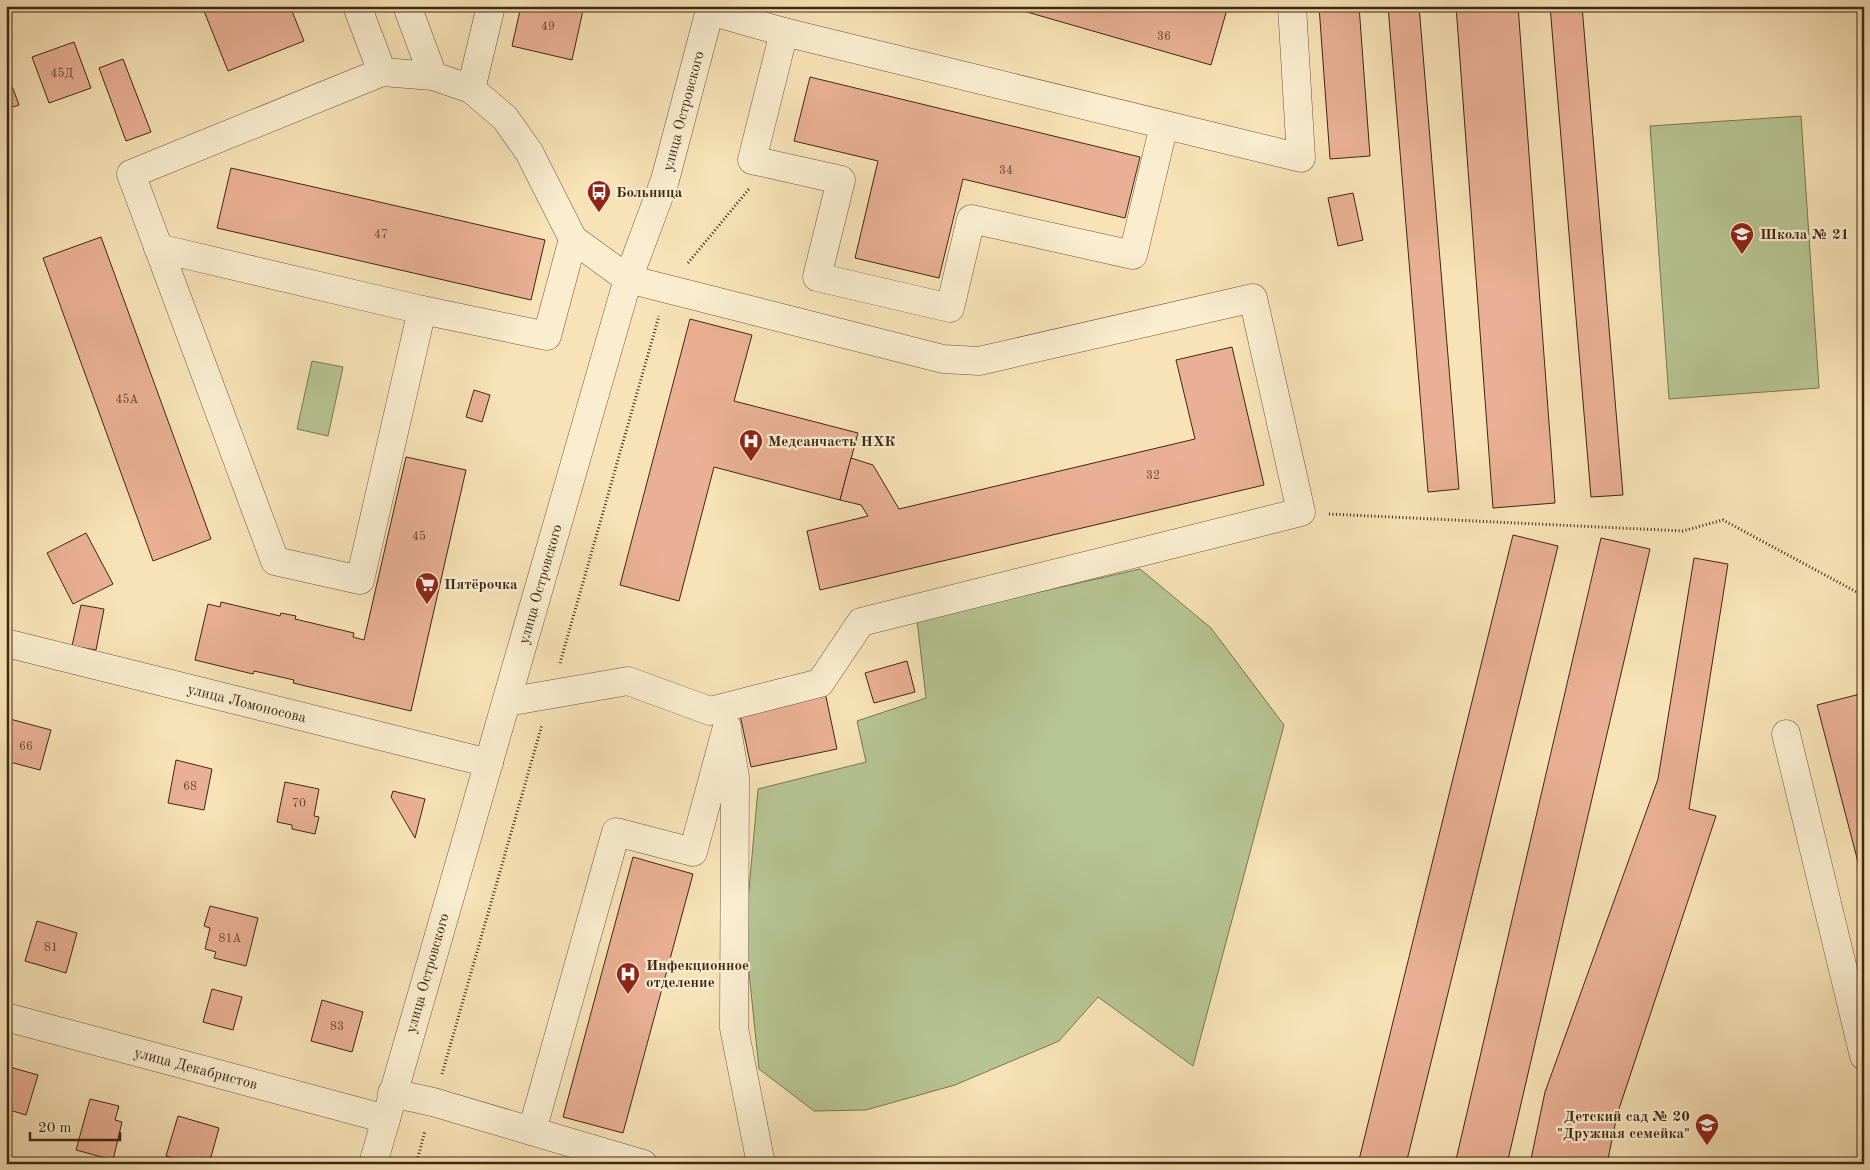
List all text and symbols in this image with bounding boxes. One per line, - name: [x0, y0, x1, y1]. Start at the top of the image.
- house number: 49: [541, 21, 555, 33]
- house number: 36: [1157, 31, 1171, 43]
- street label: улица Островского: [661, 50, 708, 173]
- house number: 45Д: [51, 67, 74, 80]
- house number: 34: [999, 165, 1013, 177]
- bus stop icon: Больница: [586, 179, 612, 213]
- place label: Больница: [616, 186, 683, 201]
- school or university icon: Школа № 21: [1729, 221, 1755, 255]
- place label: Школа № 21: [1760, 228, 1849, 243]
- house number: 47: [374, 229, 388, 241]
- house number: 45А: [115, 393, 139, 406]
- hospital icon: Медсанчасть НХК: [738, 428, 764, 462]
- place label: Медсанчасть НХК: [768, 435, 895, 450]
- house number: 32: [1146, 470, 1160, 482]
- street label: улица Островского: [517, 523, 566, 646]
- house number: 45: [412, 530, 426, 543]
- supermarket icon: Пятёрочка: [414, 571, 440, 605]
- place label: Пятёрочка: [444, 578, 518, 593]
- street label: улица Ломоносова: [186, 682, 308, 727]
- house number: 66: [19, 741, 33, 753]
- house number: 68: [183, 781, 197, 793]
- house number: 70: [292, 798, 306, 810]
- street label: улица Островского: [404, 912, 453, 1035]
- house number: 81А: [218, 933, 242, 945]
- house number: 81: [44, 942, 58, 954]
- place label: Инфекционное отделение: [646, 959, 749, 991]
- hospital icon: Инфекционное отделение: [615, 961, 641, 995]
- house number: 83: [330, 1021, 344, 1033]
- street label: улица Декабристов: [132, 1046, 259, 1093]
- scale bar: [30, 1110, 120, 1142]
- place label: Детский сад № 20 "Дружная семейка": [1557, 1110, 1690, 1142]
- school or university icon: Детский сад № 20 "Дружная семейка": [1694, 1112, 1720, 1146]
- text: 20 m: [38, 1121, 72, 1136]

